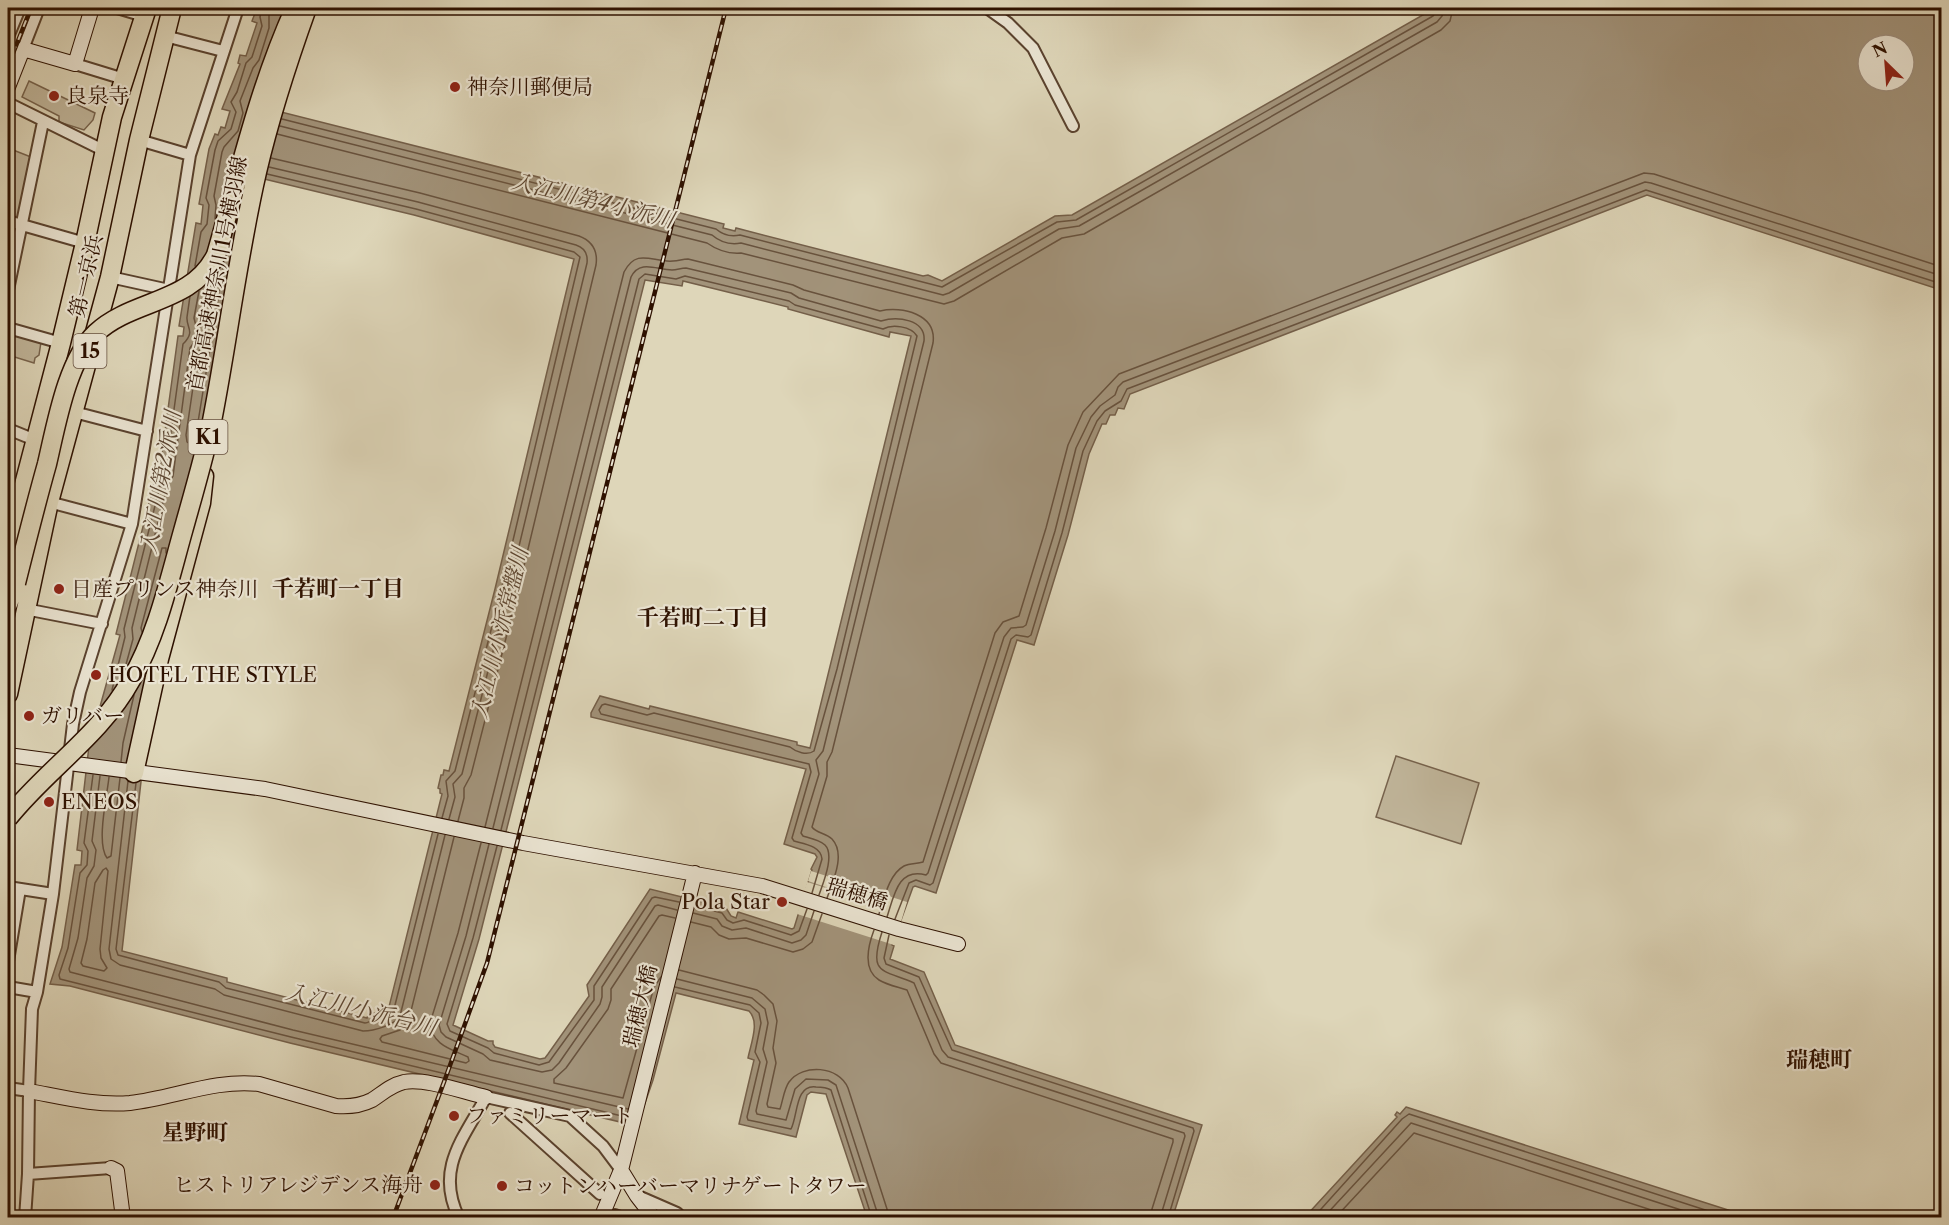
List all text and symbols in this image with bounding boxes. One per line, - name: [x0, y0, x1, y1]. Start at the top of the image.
- north arrow: [1856, 33, 1916, 93]
- text: N: [1869, 37, 1890, 61]
- place label: 神奈川郵便局: [467, 74, 593, 99]
- marker: 神奈川郵便局: [448, 80, 462, 94]
- place label: 良泉寺: [66, 83, 129, 108]
- marker: 良泉寺: [47, 89, 61, 103]
- street label: 首都高速神奈川1号横羽線: [181, 154, 252, 394]
- water label: 入江川第4小派川: [509, 167, 679, 234]
- street label: 第一京浜: [64, 232, 107, 320]
- road number: 15: [74, 334, 106, 368]
- water label: 入江川第2派川: [135, 406, 187, 556]
- road number: K1: [188, 420, 228, 454]
- water label: 入江川小派常盤川: [465, 543, 534, 722]
- district label: 千若町一丁目: [272, 575, 404, 602]
- place label: 日産プリンス神奈川: [71, 576, 259, 601]
- marker: 日産プリンス神奈川: [52, 582, 66, 596]
- district label: 千若町二丁目: [637, 604, 769, 631]
- place label: HOTEL THE STYLE: [108, 662, 317, 687]
- marker: HOTEL THE STYLE: [89, 668, 103, 682]
- place label: ガリバー: [41, 703, 124, 728]
- marker: ガリバー: [22, 709, 36, 723]
- place label: ENEOS: [61, 789, 137, 814]
- marker: ENEOS: [42, 795, 56, 809]
- street label: 瑞穂橋: [823, 872, 891, 915]
- place label: Pola Star: [681, 889, 770, 914]
- marker: Pola Star: [775, 895, 789, 909]
- street label: 瑞穂大橋: [617, 962, 662, 1050]
- water label: 入江川小派台川: [283, 978, 441, 1042]
- district label: 瑞穂町: [1786, 1046, 1852, 1073]
- place label: ファミリーマート: [466, 1103, 634, 1128]
- marker: ファミリーマート: [447, 1109, 461, 1123]
- district label: 星野町: [162, 1119, 228, 1146]
- place label: ヒストリアレジデンス海舟: [173, 1172, 423, 1197]
- place label: コットンハーバーマリナゲートタワー: [514, 1173, 867, 1198]
- marker: ヒストリアレジデンス海舟: [428, 1178, 442, 1192]
- marker: コットンハーバーマリナゲートタワー: [495, 1179, 509, 1193]

